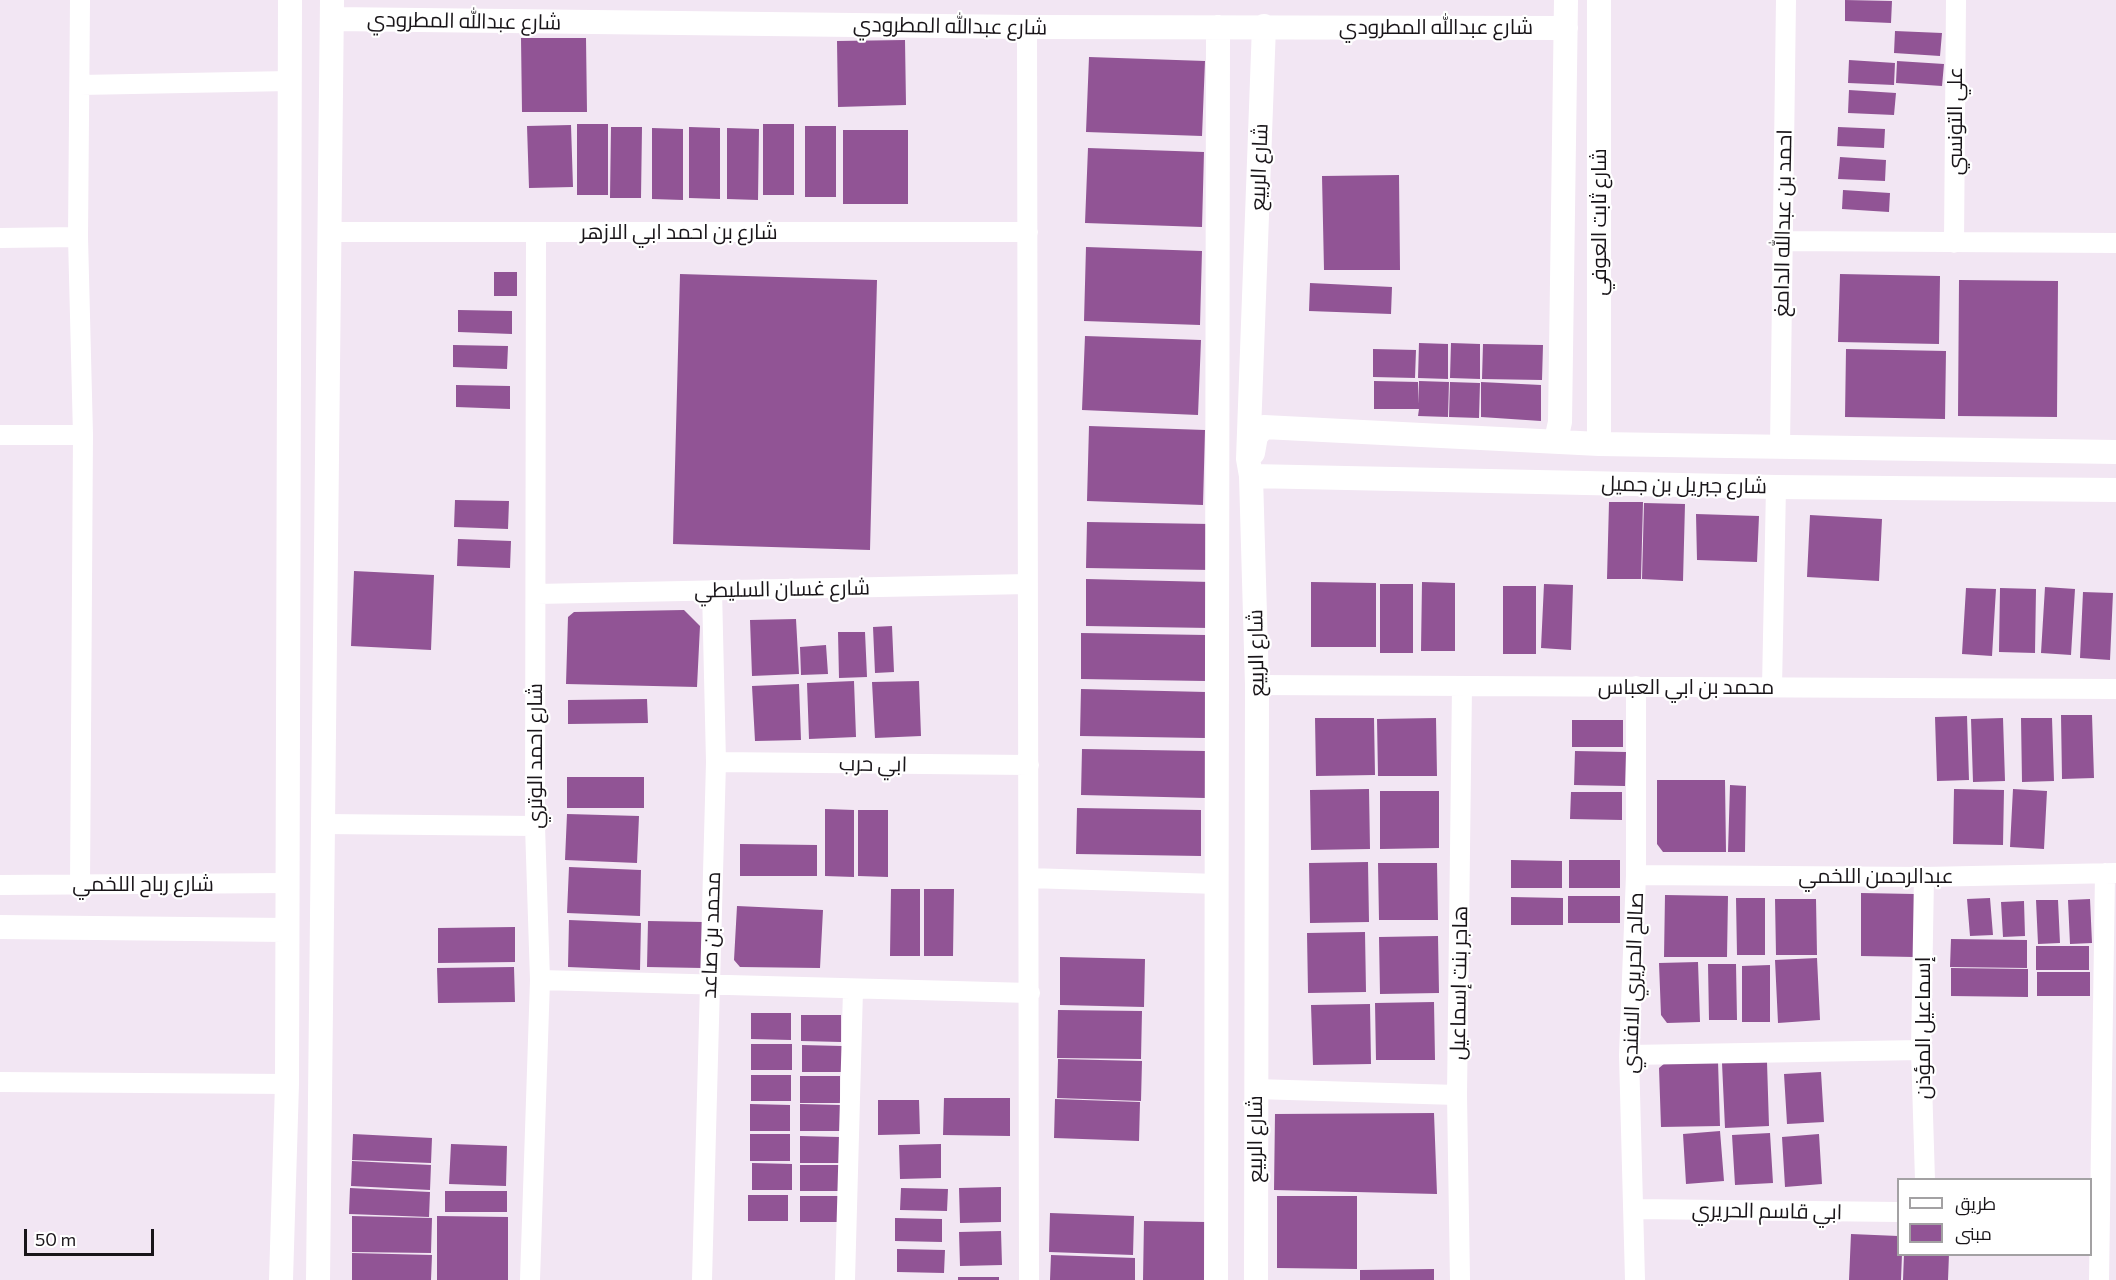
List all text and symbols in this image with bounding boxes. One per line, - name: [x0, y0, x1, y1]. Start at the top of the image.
- street label: شارع عبدالله المطرودي: [367, 7, 561, 35]
- street label: شارع عبدالله المطرودي: [853, 12, 1047, 40]
- street label: شارع عبدالله المطرودي: [1339, 14, 1533, 40]
- street label: علي التونسي: [1942, 67, 1968, 175]
- street label: شارع الربيع: [1245, 123, 1273, 211]
- street label: احمد بن عبدالله الدامغ: [1769, 129, 1797, 317]
- street label: شارع ثابت العوفي: [1586, 148, 1612, 296]
- street label: شارع بن احمد ابي الازهر: [580, 219, 778, 245]
- street label: شارع جبريل بن جميل: [1601, 471, 1767, 499]
- street label: شارع غسان السليطي: [694, 575, 870, 603]
- street label: شارع الربيع: [1243, 609, 1269, 697]
- street label: محمد بن ابي العباس: [1598, 674, 1774, 700]
- street label: شارع احمد الوتري: [522, 683, 548, 829]
- street label: ابي حرب: [839, 751, 907, 777]
- street label: عبدالرحمن اللخمي: [1798, 863, 1954, 889]
- street label: شارع رباح اللخمي: [72, 871, 214, 897]
- street label: محمد بن صاعد: [696, 871, 726, 999]
- street label: صالح الحريري الافندي: [1617, 892, 1649, 1074]
- street label: هاجر بنت إسماعيل: [1445, 906, 1473, 1060]
- street label: إسماعيل المؤذن: [1910, 957, 1936, 1099]
- street label: شارع الربيع: [1242, 1095, 1268, 1183]
- legend: [1897, 1178, 2092, 1256]
- text: طريق: [1955, 1192, 1996, 1214]
- street label: ابي قاسم الحريري: [1691, 1197, 1843, 1225]
- scale bar: [27, 1217, 158, 1255]
- text: مبنى: [1955, 1222, 1992, 1244]
- text: 50 m: [35, 1228, 76, 1250]

